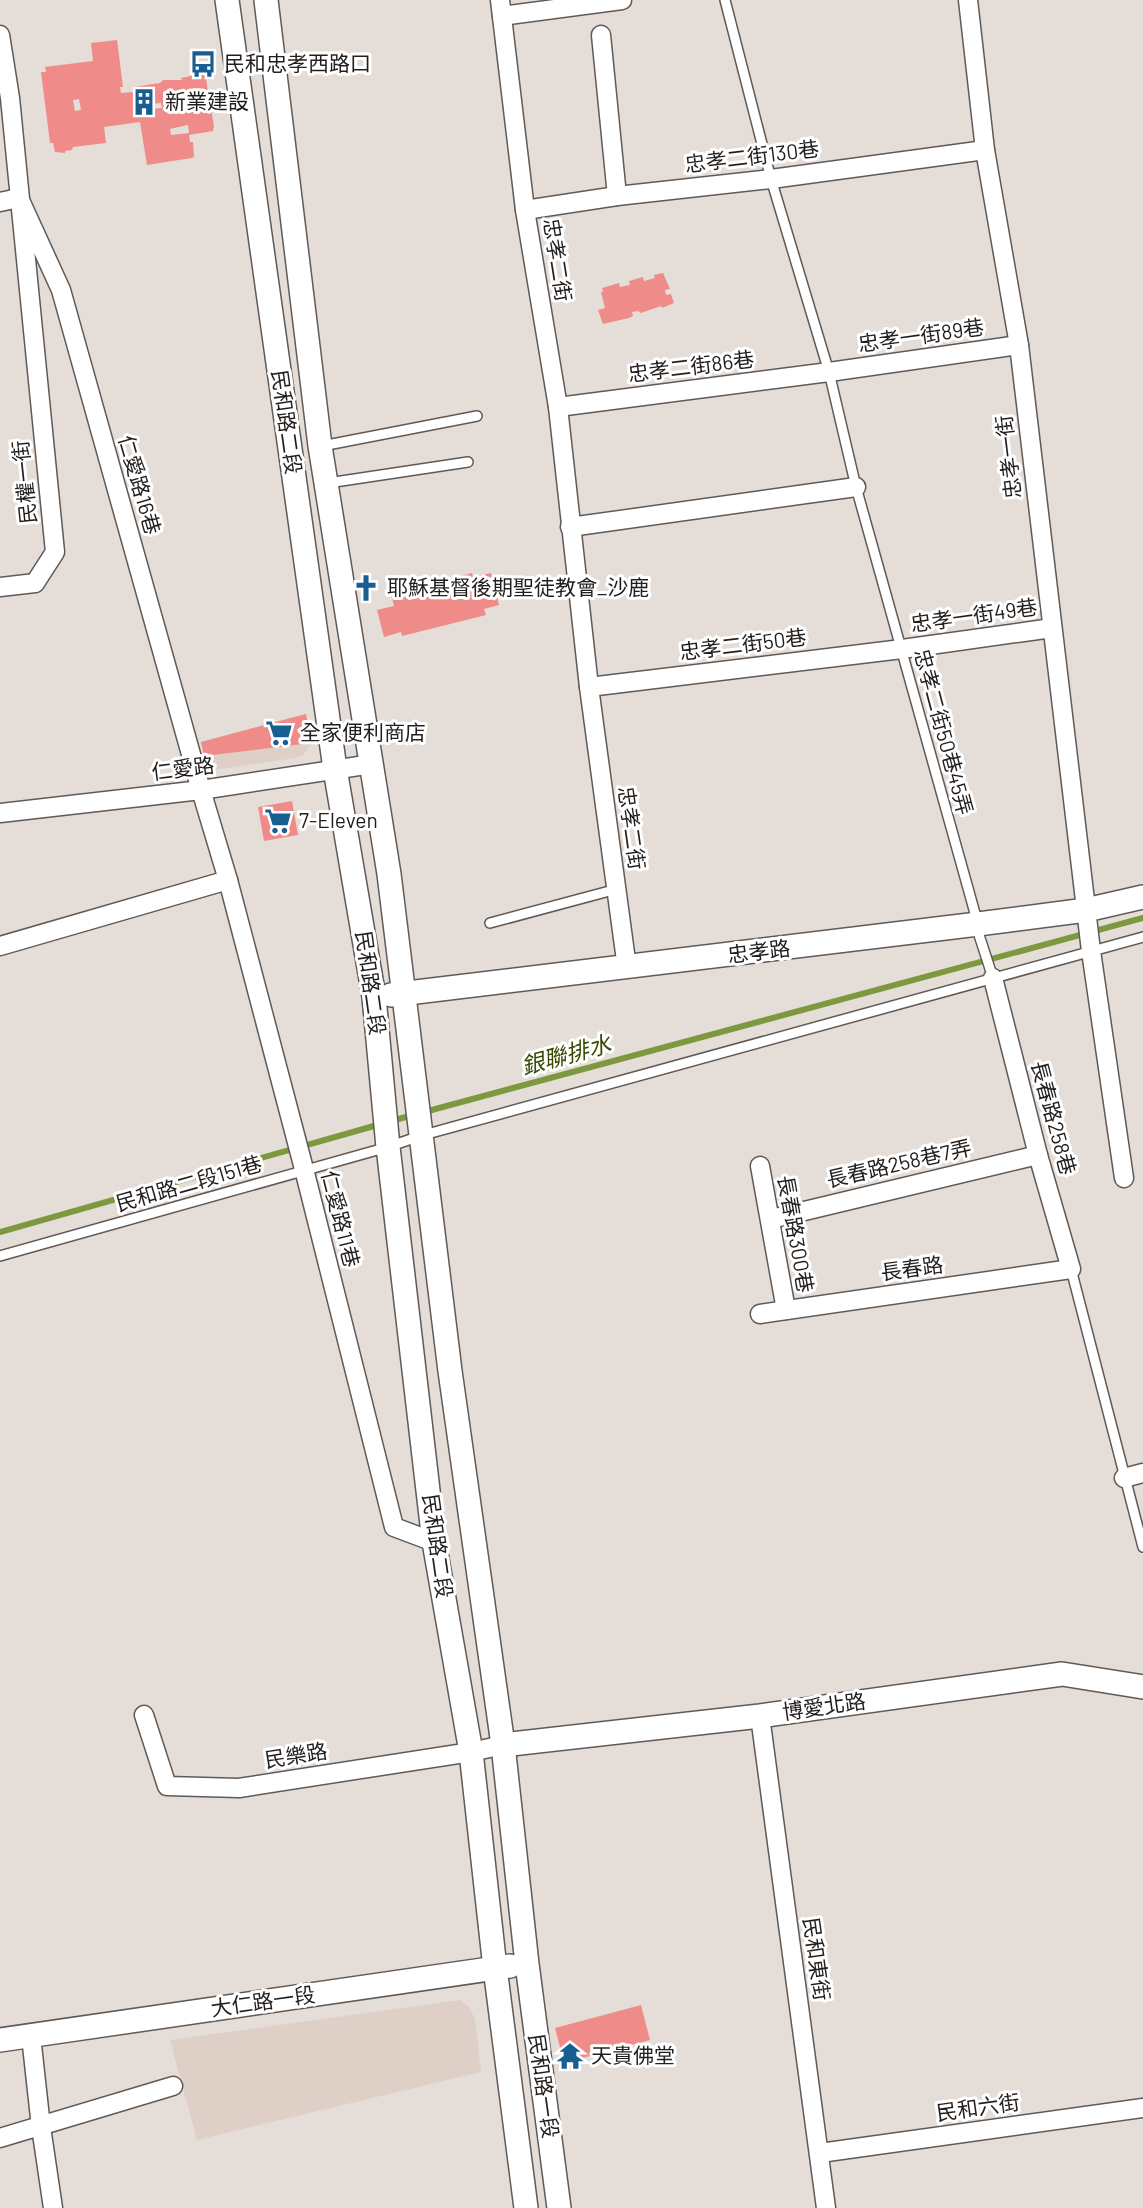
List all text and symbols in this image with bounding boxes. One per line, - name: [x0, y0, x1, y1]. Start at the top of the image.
- bus stop icon: 民和忠孝西路口: [188, 49, 218, 79]
- place label: 民和忠孝西路口: [224, 50, 371, 75]
- building icon: 新業建設: [129, 87, 159, 117]
- place label: 新業建設: [165, 88, 249, 113]
- street label: 忠孝二街130巷: [683, 135, 820, 176]
- street label: 忠孝二街: [540, 216, 577, 303]
- street label: 忠孝一街89巷: [856, 313, 985, 356]
- street label: 忠孝二街86巷: [626, 345, 755, 386]
- street label: 民和路二段: [268, 368, 307, 476]
- street label: 忠孝一街: [990, 414, 1025, 500]
- street label: 仁愛路16巷: [114, 432, 167, 537]
- street label: 民權一街: [7, 439, 40, 525]
- church icon: 耶穌基督後期聖徒教會_沙鹿: [351, 573, 381, 603]
- place label: 耶穌基督後期聖徒教會_沙鹿: [387, 574, 649, 599]
- street label: 忠孝一街49巷: [909, 593, 1039, 636]
- street label: 忠孝二街50巷: [678, 623, 808, 664]
- street label: 忠孝二街50巷45弄: [910, 646, 979, 817]
- supermarket icon: 全家便利商店: [264, 718, 294, 748]
- place label: 全家便利商店: [300, 719, 426, 744]
- street label: 仁愛路: [150, 751, 216, 784]
- street label: 忠孝二街: [614, 784, 651, 871]
- supermarket icon: 7-Eleven: [263, 806, 293, 836]
- place label: 7-Eleven: [299, 807, 378, 832]
- street label: 民和路二段: [352, 929, 391, 1037]
- street label: 忠孝路: [726, 934, 792, 967]
- water label: 銀聯排水: [518, 1028, 615, 1079]
- street label: 長春路258巷: [1027, 1058, 1082, 1177]
- street label: 長春路258巷7弄: [824, 1134, 974, 1191]
- street label: 民和路二段151巷: [113, 1150, 265, 1215]
- street label: 仁愛路11巷: [317, 1168, 366, 1270]
- street label: 長春路300巷: [774, 1173, 819, 1294]
- street label: 長春路: [879, 1251, 945, 1284]
- street label: 民和路二段: [419, 1492, 458, 1600]
- street label: 博愛北路: [780, 1687, 867, 1724]
- street label: 民樂路: [263, 1737, 329, 1772]
- street label: 民和東街: [799, 1915, 836, 2002]
- street label: 大仁路一段: [209, 1981, 317, 2020]
- street label: 民和路一段: [525, 2032, 564, 2140]
- temple icon: 天貴佛堂: [555, 2041, 585, 2071]
- place label: 天貴佛堂: [591, 2042, 675, 2067]
- street label: 民和六街: [934, 2088, 1021, 2125]

